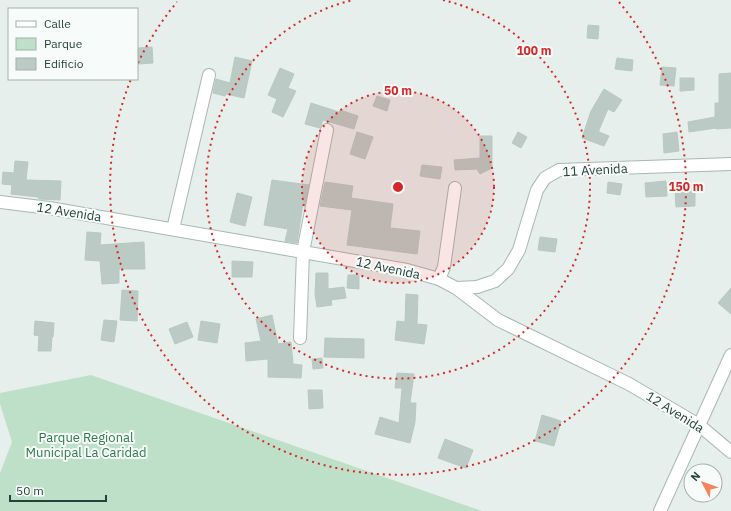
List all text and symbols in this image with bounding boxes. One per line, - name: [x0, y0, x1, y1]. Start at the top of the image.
- legend: [8, 8, 138, 80]
- text: Calle: [44, 16, 71, 31]
- text: Parque: [44, 36, 83, 51]
- text: 100 m: [516, 43, 552, 58]
- text: Edificio: [44, 56, 84, 71]
- text: 50 m: [384, 83, 412, 98]
- street label: 11 Avenida: [562, 160, 628, 180]
- text: 150 m: [668, 179, 704, 194]
- centre of rings: [391, 180, 405, 194]
- street label: 12 Avenida: [35, 198, 103, 226]
- street label: 12 Avenida: [354, 253, 422, 283]
- street label: 12 Avenida: [643, 387, 707, 437]
- park label: Parque Regional Municipal La Caridad: [25, 429, 147, 461]
- north arrow: [683, 463, 723, 503]
- text: N: [688, 469, 703, 484]
- scale bar: [10, 477, 106, 503]
- text: 50 m: [16, 483, 44, 498]

